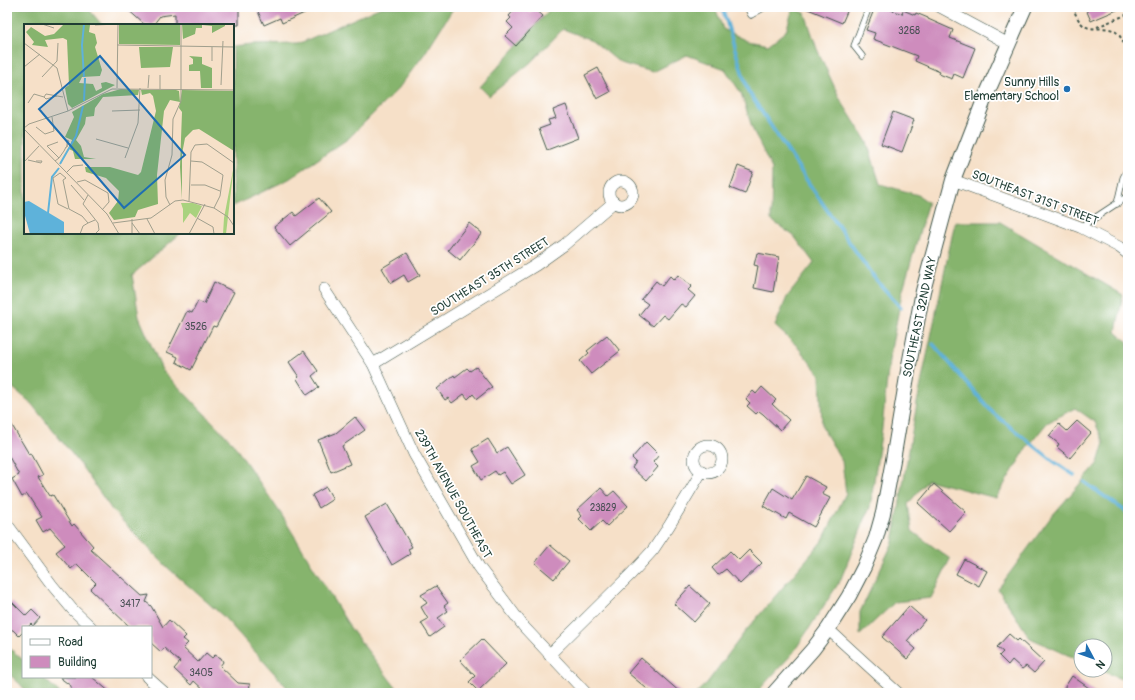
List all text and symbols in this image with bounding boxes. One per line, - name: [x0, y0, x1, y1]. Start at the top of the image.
- inset map: [24, 24, 234, 234]
- house number: 3268: [898, 25, 920, 37]
- place label: Sunny Hills Elementary School: [964, 75, 1060, 104]
- marker: Sunny Hills Elementary School: [1062, 84, 1072, 94]
- street label: SOUTHEAST 31ST STREET: [970, 167, 1101, 229]
- street label: SOUTHEAST 35TH STREET: [428, 234, 552, 320]
- street label: SOUTHEAST 32ND WAY: [900, 255, 940, 379]
- house number: 3526: [185, 321, 207, 333]
- street label: 239TH AVENUE SOUTHEAST: [411, 427, 495, 562]
- house number: 23829: [590, 502, 616, 514]
- house number: 3417: [120, 598, 141, 610]
- legend: [22, 626, 152, 678]
- text: Road: [58, 635, 83, 650]
- north arrow: [1073, 638, 1113, 678]
- text: Building: [58, 655, 97, 670]
- text: N: [1092, 657, 1108, 672]
- house number: 3405: [189, 667, 213, 679]

